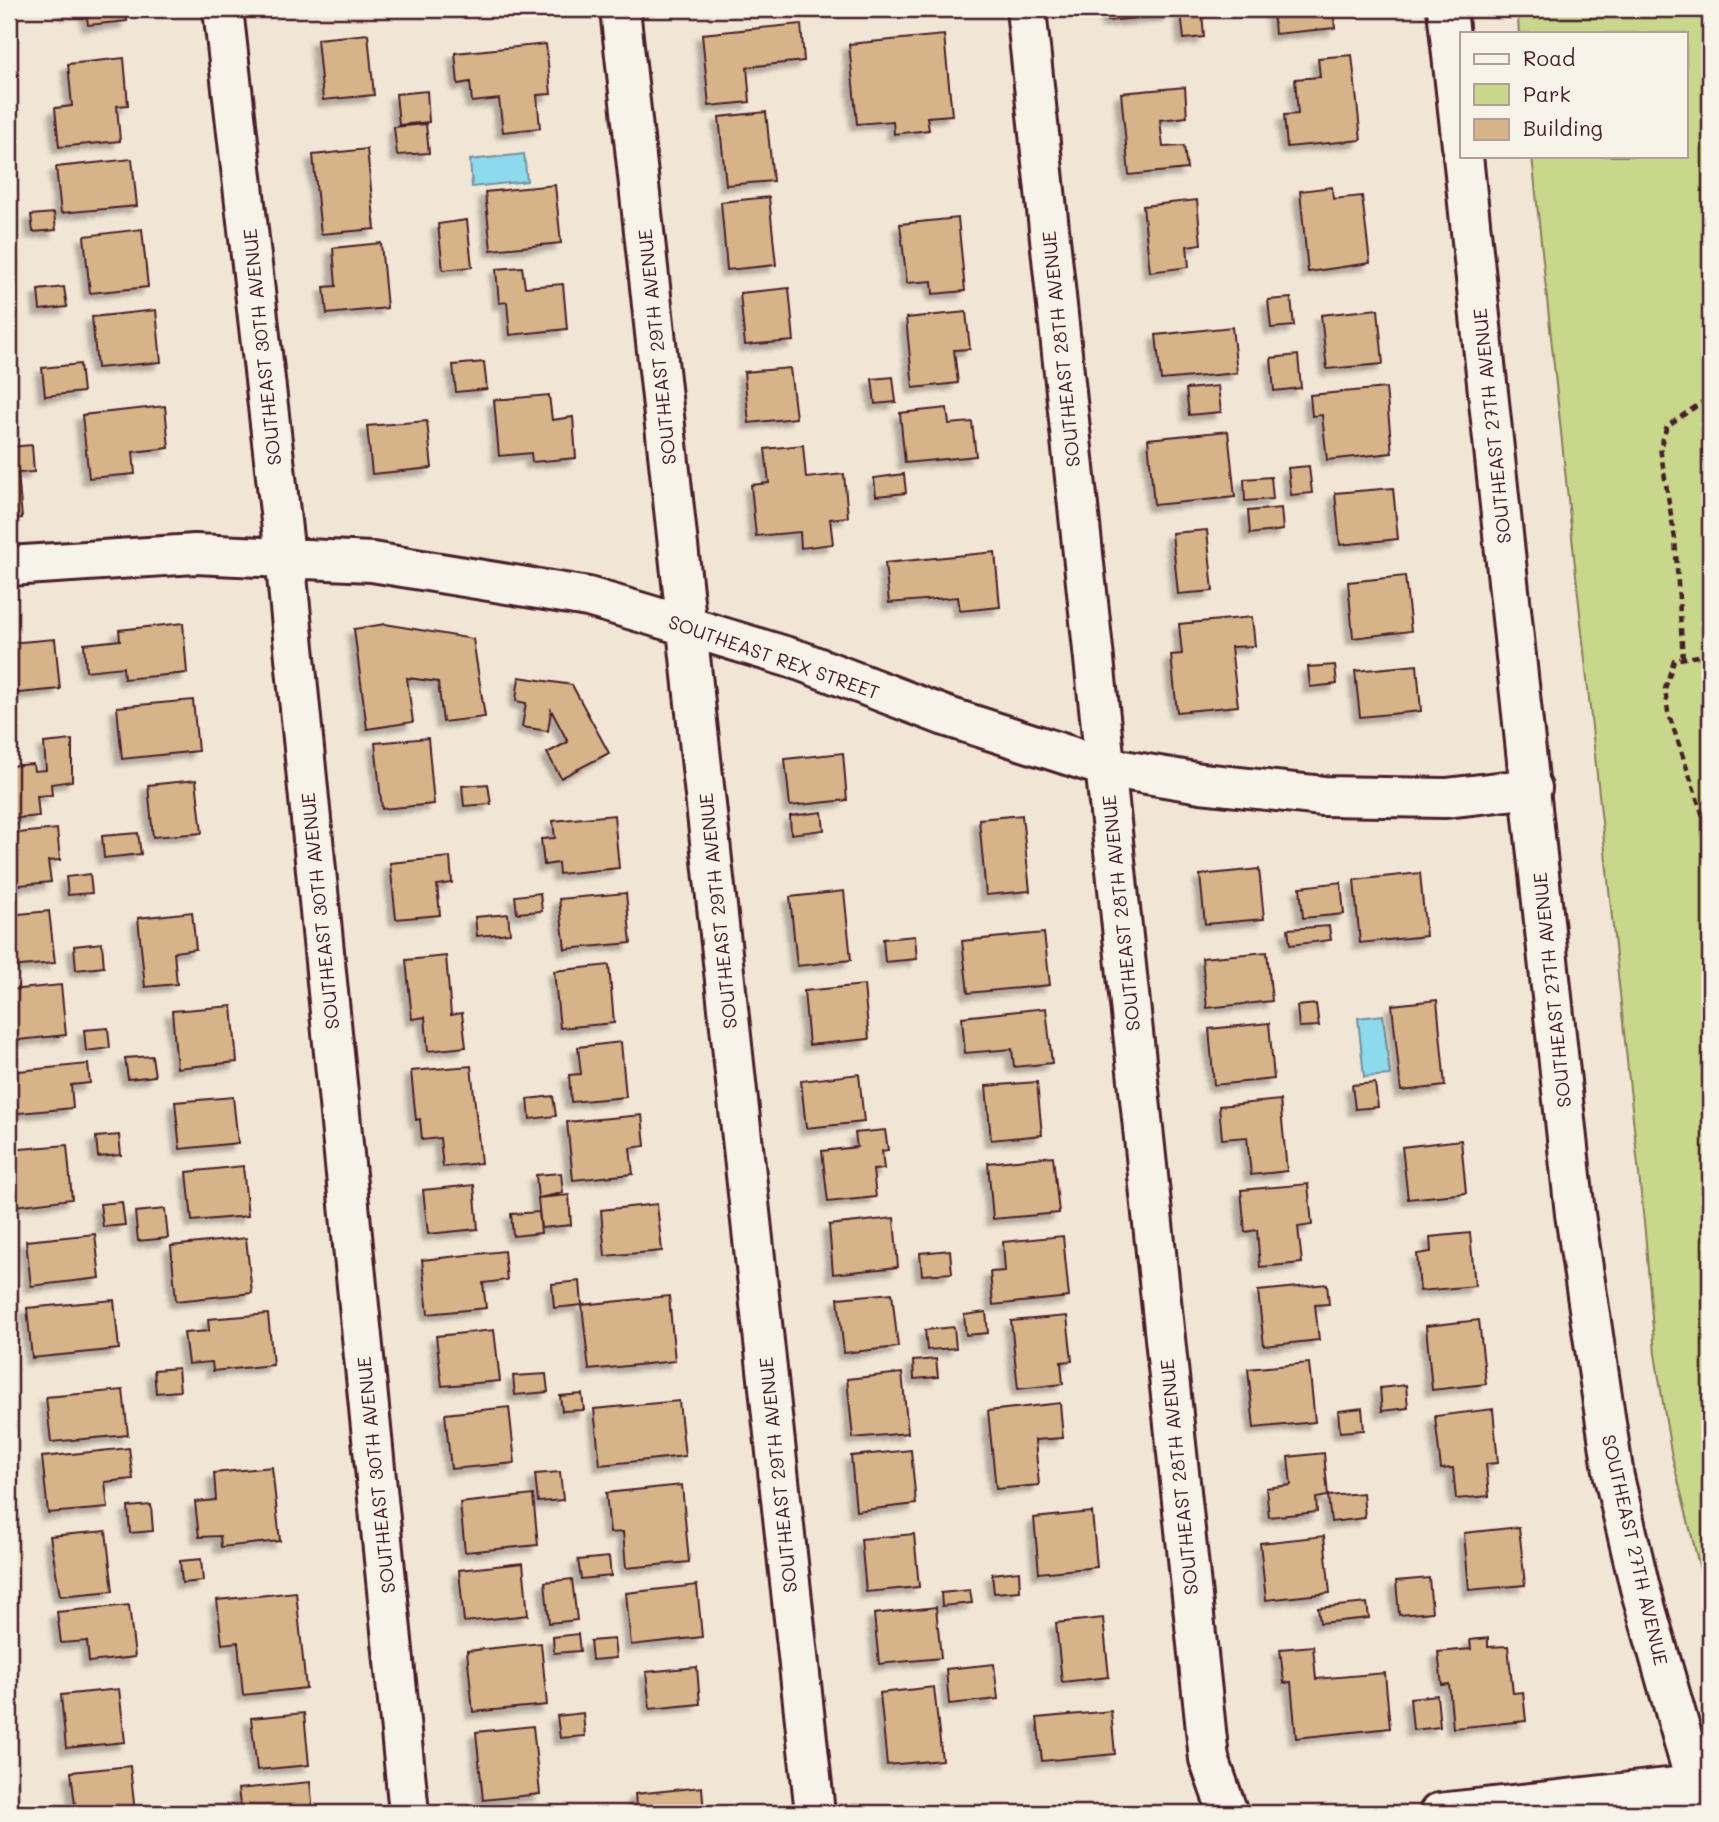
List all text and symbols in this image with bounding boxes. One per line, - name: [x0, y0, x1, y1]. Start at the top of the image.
- legend: [1460, 32, 1688, 158]
- text: Road: [1523, 44, 1575, 71]
- text: Park: [1523, 80, 1571, 107]
- text: Building: [1523, 114, 1603, 141]
- street label: SOUTHEAST 30TH AVENUE: [237, 227, 286, 467]
- street label: SOUTHEAST 29TH AVENUE: [632, 228, 681, 466]
- street label: SOUTHEAST 28TH AVENUE: [1036, 230, 1085, 468]
- street label: SOUTHEAST 27TH AVENUE: [1467, 307, 1516, 545]
- street label: SOUTHEAST REX STREET: [665, 609, 883, 704]
- street label: SOUTHEAST 30TH AVENUE: [295, 791, 344, 1031]
- street label: SOUTHEAST 29TH AVENUE: [693, 792, 742, 1030]
- street label: SOUTHEAST 28TH AVENUE: [1096, 794, 1145, 1032]
- street label: SOUTHEAST 27TH AVENUE: [1527, 871, 1576, 1109]
- street label: SOUTHEAST 30TH AVENUE: [351, 1355, 400, 1595]
- street label: SOUTHEAST 29TH AVENUE: [753, 1356, 802, 1594]
- street label: SOUTHEAST 28TH AVENUE: [1154, 1358, 1203, 1596]
- street label: SOUTHEAST 27TH AVENUE: [1597, 1432, 1674, 1668]

